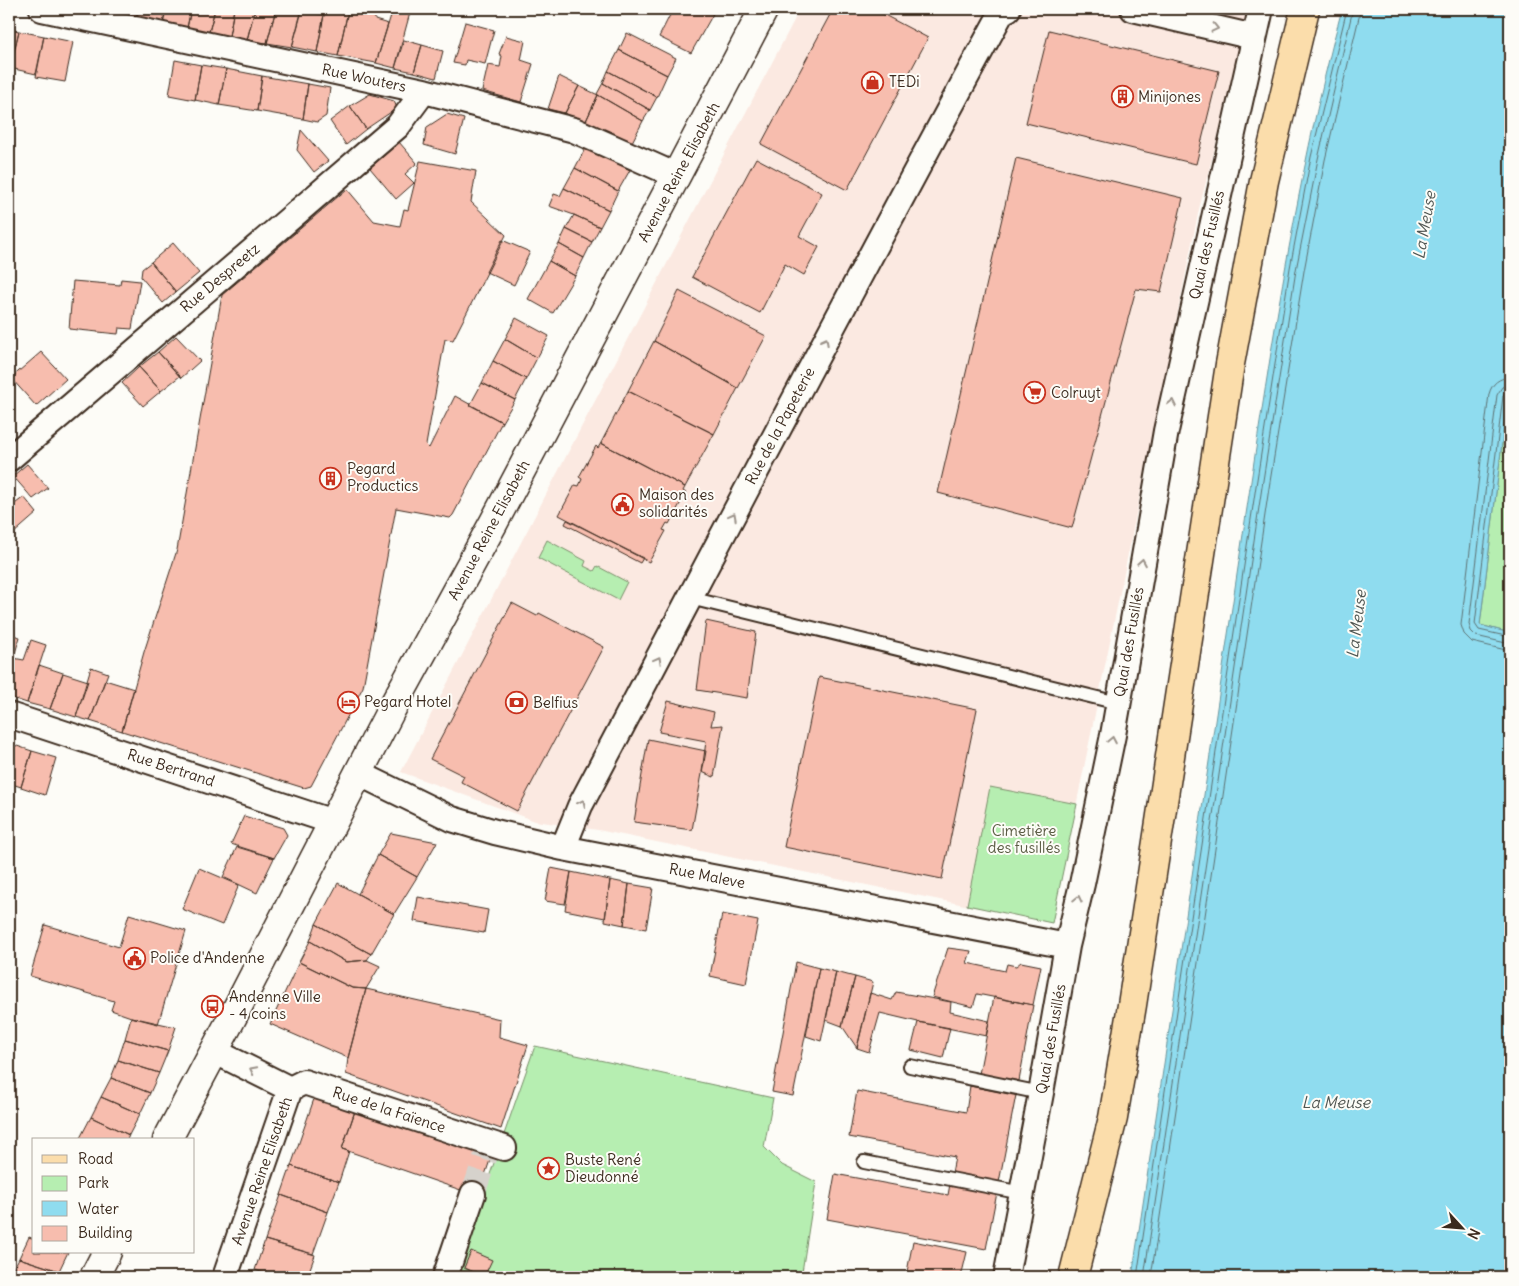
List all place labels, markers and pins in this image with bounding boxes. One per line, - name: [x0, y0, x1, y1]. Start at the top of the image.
- shop icon: TEDi: [861, 70, 885, 94]
- place label: TEDi: [889, 72, 920, 91]
- building icon: Minijones: [1110, 85, 1134, 109]
- place label: Minijones: [1138, 87, 1201, 106]
- supermarket icon: Colruyt: [1023, 381, 1047, 405]
- place label: Colruyt: [1051, 383, 1101, 402]
- place label: Pegard Productics: [347, 459, 419, 495]
- building icon: Pegard Productics: [319, 466, 343, 490]
- place label: Maison des solidarités: [639, 485, 714, 521]
- public building icon: Maison des solidarités: [611, 492, 635, 516]
- hotel icon: Pegard Hotel: [336, 690, 360, 714]
- bank icon: Belfius: [505, 691, 529, 715]
- place label: Pegard Hotel: [364, 692, 451, 711]
- place label: Belfius: [533, 693, 578, 712]
- public building icon: Police d'Andenne: [122, 946, 146, 970]
- place label: Police d'Andenne: [150, 948, 265, 967]
- place label: Andenne Ville - 4 coins: [229, 987, 321, 1023]
- bus stop icon: Andenne Ville - 4 coins: [201, 994, 225, 1018]
- place label: Buste René Dieudonné: [565, 1150, 641, 1186]
- place icon: Buste René Dieudonné: [537, 1157, 561, 1181]

